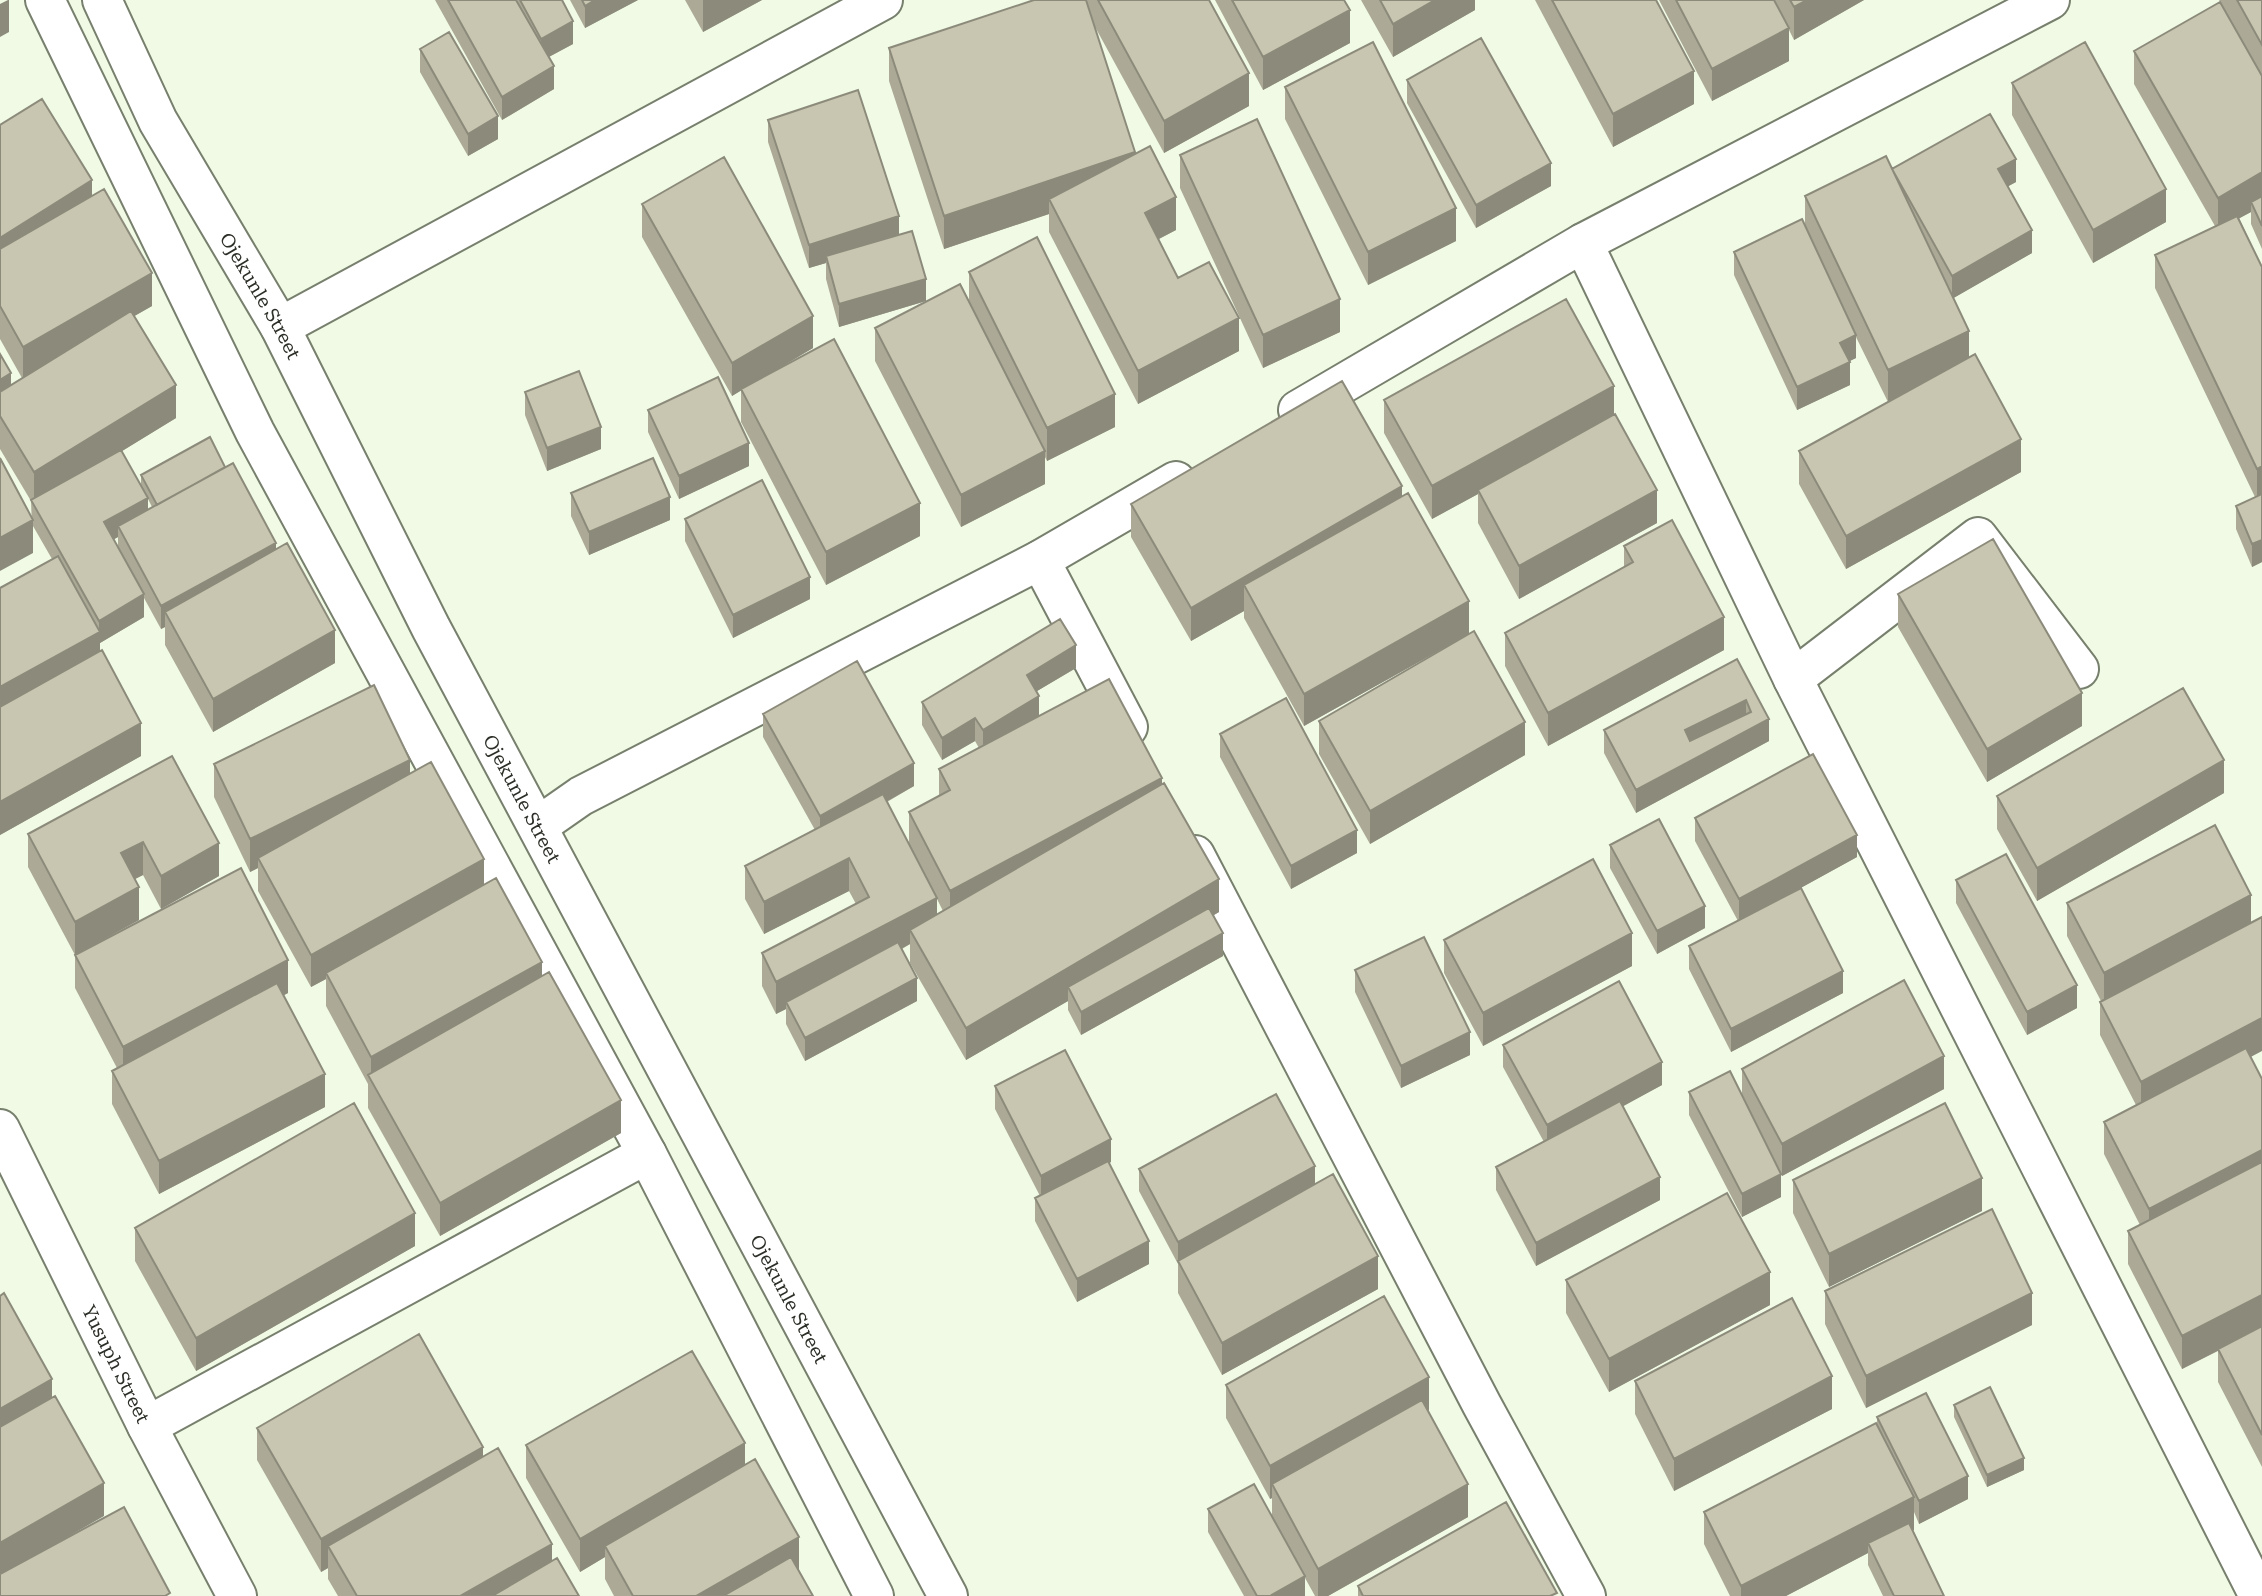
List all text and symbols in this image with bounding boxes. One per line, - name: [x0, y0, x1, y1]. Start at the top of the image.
- street label: Ojekunle Street: [215, 229, 305, 363]
- street label: Ojekunle Street: [478, 731, 565, 867]
- street label: Ojekunle Street: [745, 1231, 833, 1367]
- street label: Yusuph Street: [77, 1301, 155, 1427]

